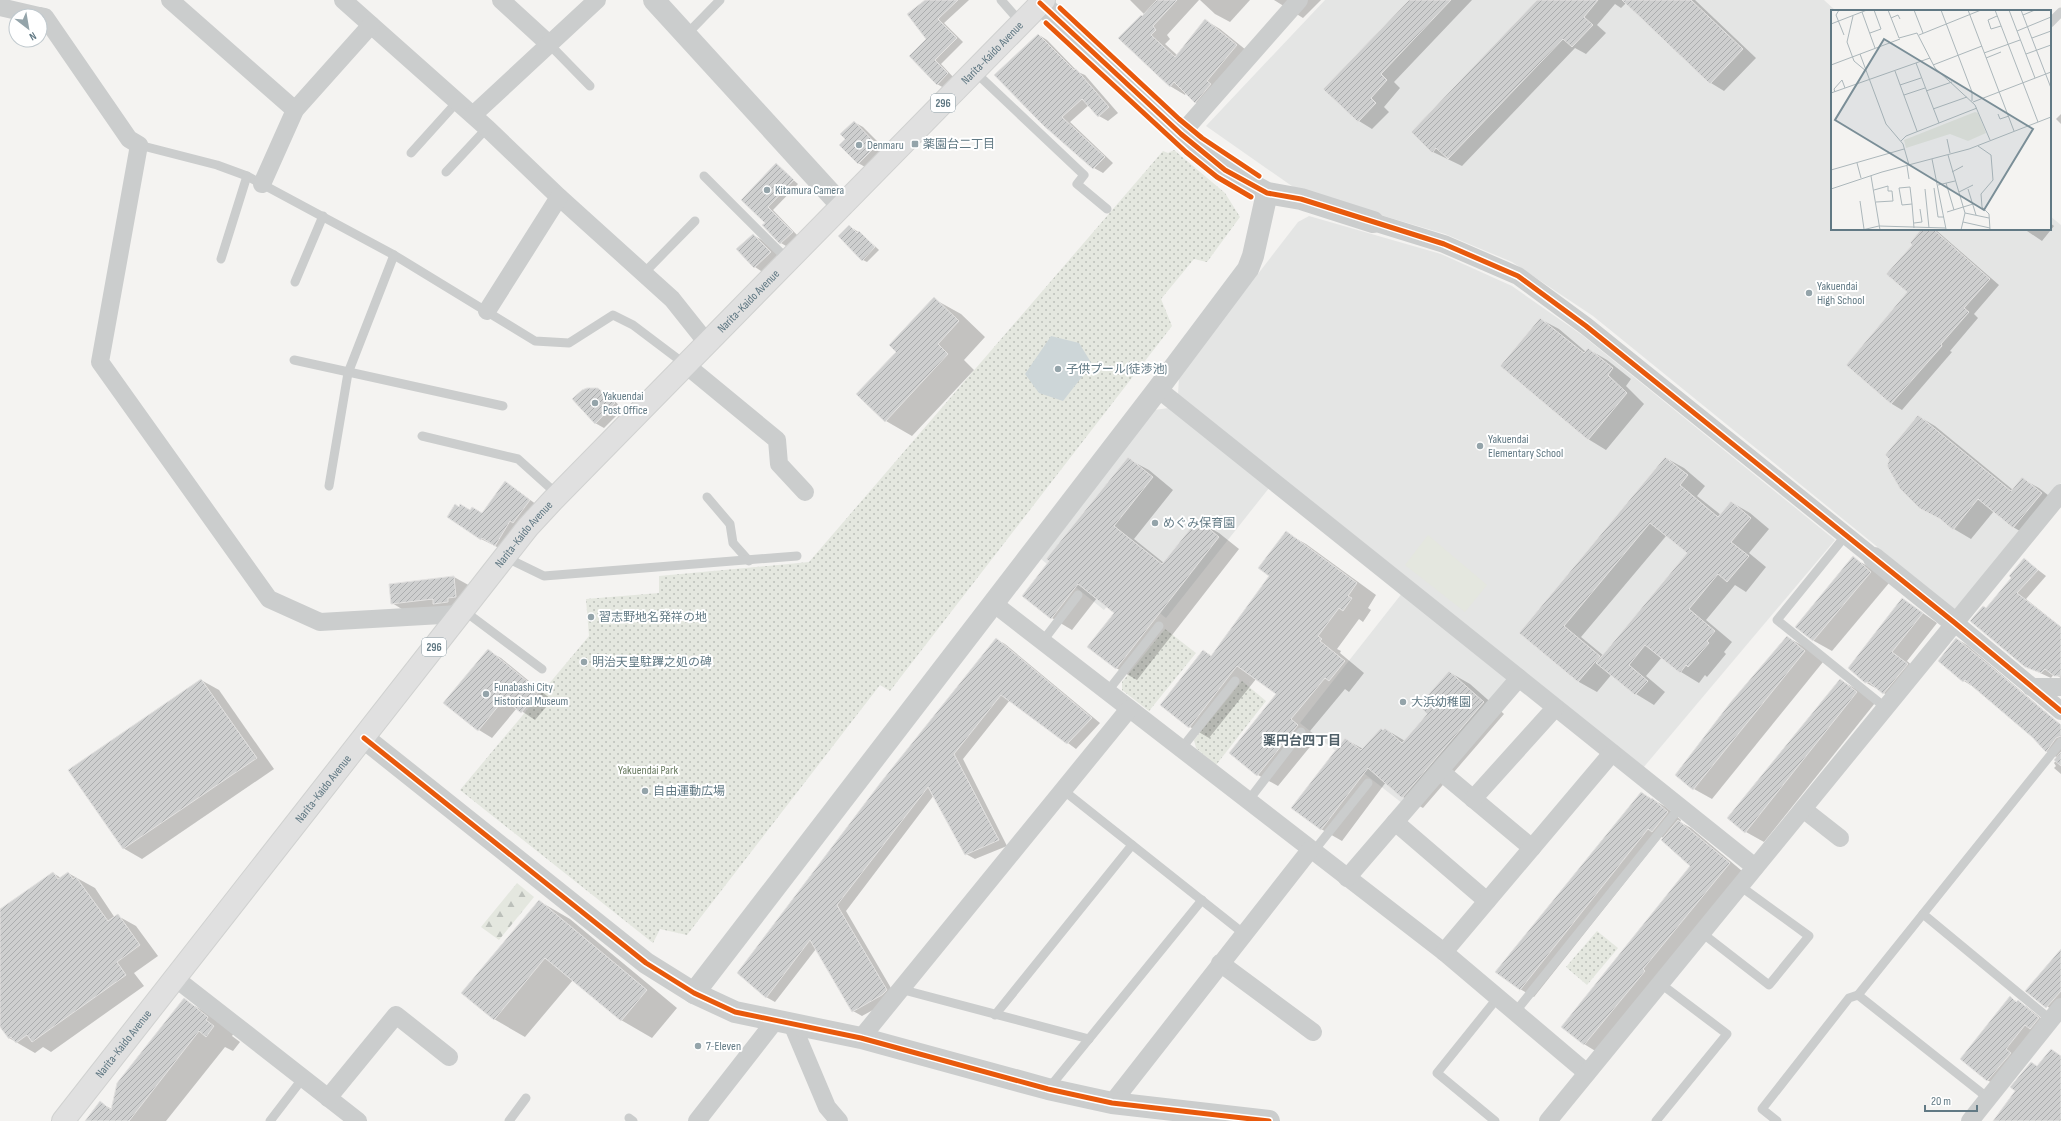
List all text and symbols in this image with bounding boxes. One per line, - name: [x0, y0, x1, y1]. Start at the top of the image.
- north arrow: [8, 8, 48, 48]
- inset map: [1831, 10, 2051, 230]
- street label: Narita-Kaido Avenue: [958, 18, 1027, 87]
- text: N: [27, 29, 39, 43]
- road number: 296: [931, 94, 955, 112]
- place label: 薬園台二丁目: [923, 137, 995, 152]
- place label: Denmaru: [867, 138, 904, 153]
- marker: 薬園台二丁目: [910, 139, 920, 149]
- marker: Denmaru: [854, 140, 864, 150]
- place label: Kitamura Camera: [775, 183, 844, 198]
- marker: Kitamura Camera: [762, 185, 772, 195]
- street label: Narita-Kaido Avenue: [714, 266, 783, 336]
- place label: Yakuendai High School: [1817, 279, 1864, 308]
- marker: Yakuendai High School: [1804, 288, 1814, 298]
- place label: 子供プール(徒渉池): [1066, 362, 1167, 377]
- marker: 子供プール(徒渉池): [1053, 364, 1063, 374]
- place label: Yakuendai Post Office: [603, 389, 648, 418]
- marker: Yakuendai Post Office: [590, 398, 600, 408]
- place label: Yakuendai Elementary School: [1488, 432, 1563, 461]
- marker: Yakuendai Elementary School: [1475, 441, 1485, 451]
- street label: Narita-Kaido Avenue: [491, 498, 556, 571]
- place label: めぐみ保育園: [1163, 516, 1235, 531]
- marker: めぐみ保育園: [1150, 518, 1160, 528]
- place label: 習志野地名発祥の地: [599, 610, 707, 625]
- marker: 習志野地名発祥の地: [586, 612, 596, 622]
- road number: 296: [422, 638, 446, 656]
- place label: 明治天皇駐蹕之処の碑: [592, 655, 712, 670]
- marker: 明治天皇駐蹕之処の碑: [579, 657, 589, 667]
- place label: Funabashi City Historical Museum: [494, 680, 569, 709]
- marker: Funabashi City Historical Museum: [481, 689, 491, 699]
- place label: 大浜幼稚園: [1411, 695, 1471, 710]
- marker: 大浜幼稚園: [1398, 697, 1408, 707]
- district label: 薬円台四丁目: [1263, 733, 1341, 749]
- street label: Narita-Kaido Avenue: [292, 751, 355, 826]
- park label: Yakuendai Park: [618, 763, 678, 778]
- place label: 自由運動広場: [653, 784, 725, 799]
- marker: 自由運動広場: [640, 786, 650, 796]
- street label: Narita-Kaido Avenue: [92, 1007, 155, 1081]
- place label: 7-Eleven: [706, 1039, 741, 1054]
- marker: 7-Eleven: [693, 1041, 703, 1051]
- scale bar: [1925, 1087, 1977, 1113]
- text: 20 m: [1931, 1094, 1951, 1109]

